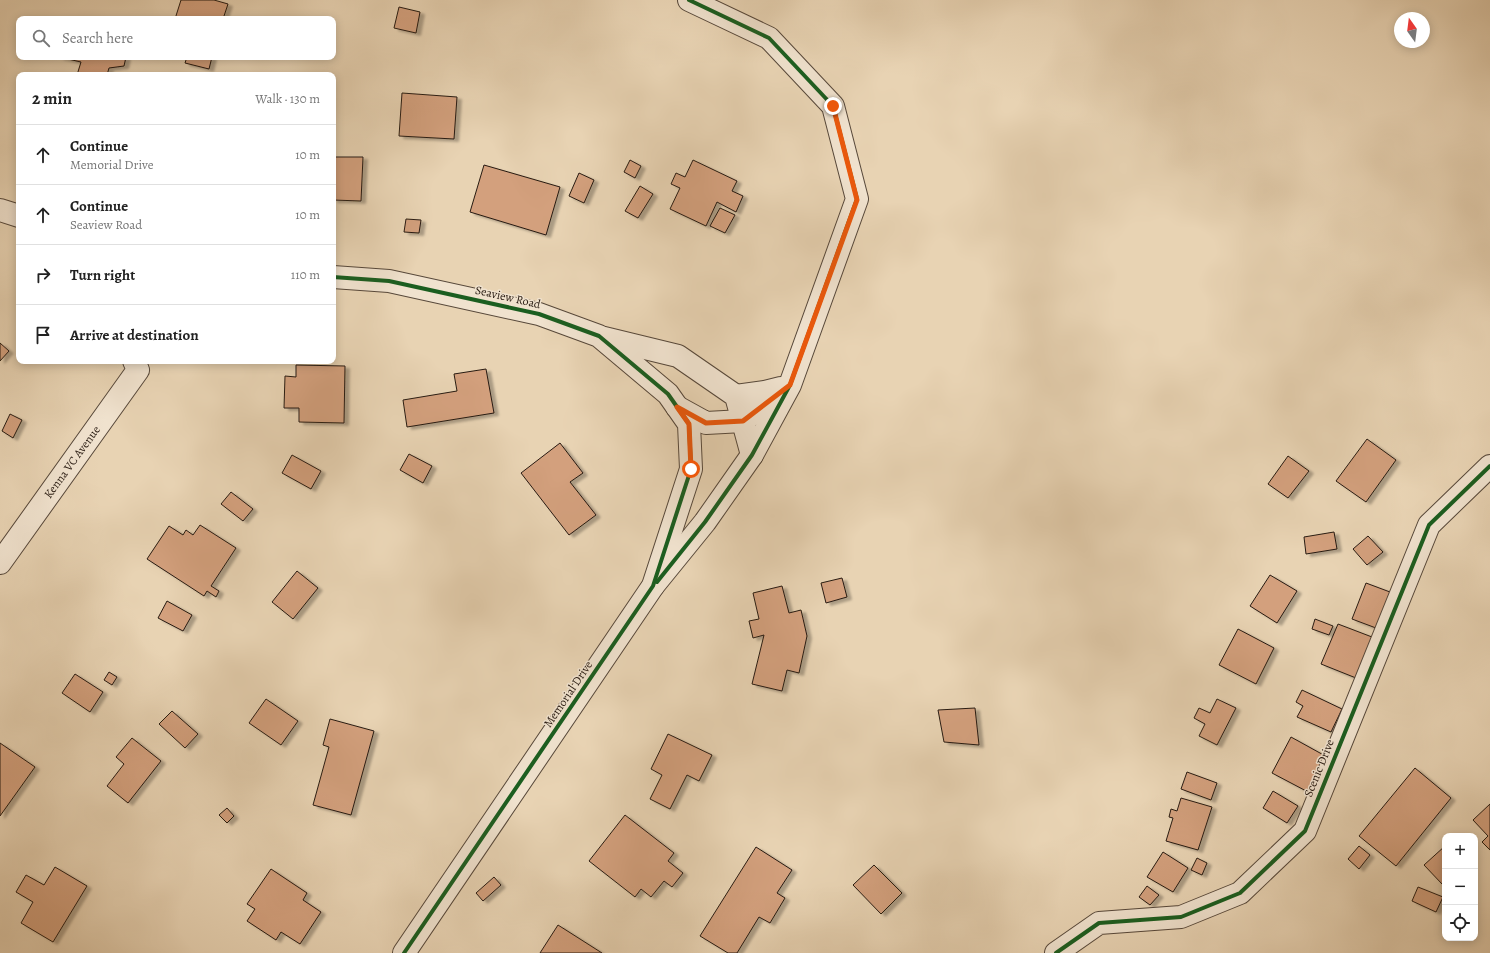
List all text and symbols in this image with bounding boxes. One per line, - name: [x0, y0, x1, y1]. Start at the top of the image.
- north arrow: [1394, 12, 1430, 48]
- search box: [16, 16, 336, 60]
- icon: search: [30, 27, 52, 49]
- text: Search here: [62, 28, 133, 48]
- text: 2 min: [32, 87, 72, 110]
- text: Walk · 130 m: [255, 90, 320, 107]
- route end: [824, 97, 842, 115]
- text: Continue: [70, 136, 128, 156]
- icon: ahead: [32, 144, 54, 166]
- text: 10 m: [295, 146, 320, 163]
- text: Memorial Drive: [70, 156, 154, 173]
- text: Continue: [70, 196, 128, 216]
- icon: ahead: [32, 204, 54, 226]
- text: 10 m: [295, 206, 320, 223]
- text: Seaview Road: [70, 216, 142, 233]
- icon: right: [32, 264, 54, 286]
- text: Turn right: [70, 265, 135, 285]
- text: 110 m: [291, 266, 320, 283]
- street label: Seaview Road: [474, 282, 543, 312]
- icon: arrive: [32, 324, 54, 346]
- text: Arrive at destination: [70, 325, 199, 345]
- street label: Kenna VC Avenue: [40, 422, 104, 502]
- route start: [682, 460, 700, 478]
- street label: Memorial Drive: [540, 658, 596, 730]
- street label: Scenic Drive: [1300, 737, 1338, 799]
- map controls: [1442, 833, 1478, 941]
- button: +: [1442, 833, 1478, 869]
- button: −: [1442, 869, 1478, 905]
- button: locate: [1442, 905, 1478, 941]

